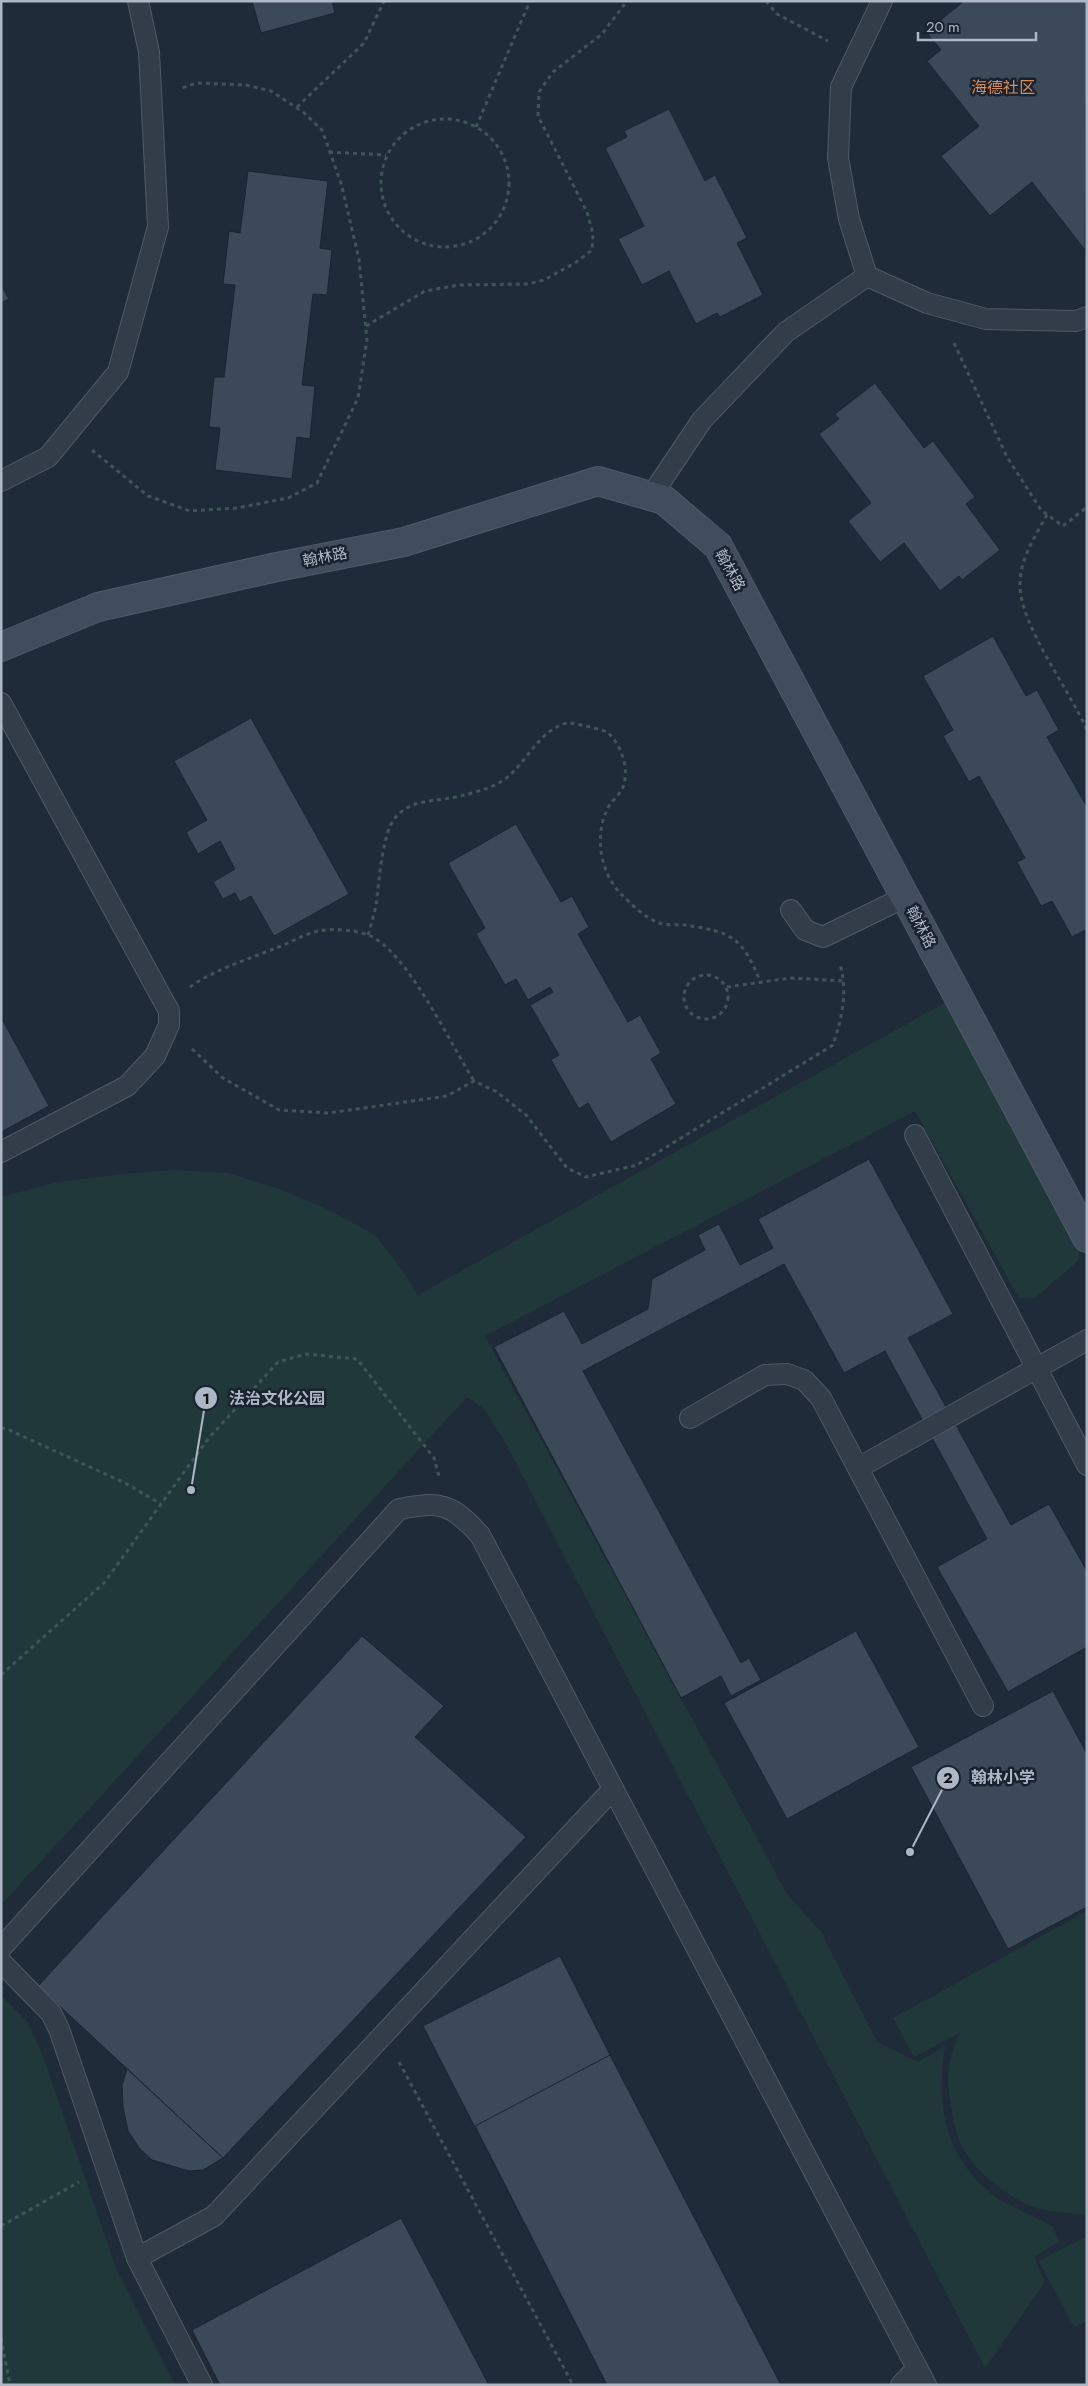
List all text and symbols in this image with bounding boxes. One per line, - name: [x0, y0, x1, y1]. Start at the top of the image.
- scale bar: [918, 10, 1036, 42]
- text: 20 m: [926, 16, 960, 38]
- district label: 海德社区: [971, 76, 1035, 99]
- street label: 翰林路: [301, 542, 349, 572]
- street label: 翰林路: [709, 545, 751, 595]
- street label: 翰林路: [901, 902, 941, 952]
- callout: 法治文化公园: [194, 1383, 335, 1414]
- text: 法治文化公园: [229, 1387, 325, 1410]
- text: 1: [202, 1388, 210, 1410]
- callout: 翰林小学: [936, 1762, 1045, 1793]
- text: 翰林小学: [971, 1766, 1035, 1789]
- text: 2: [943, 1767, 953, 1789]

